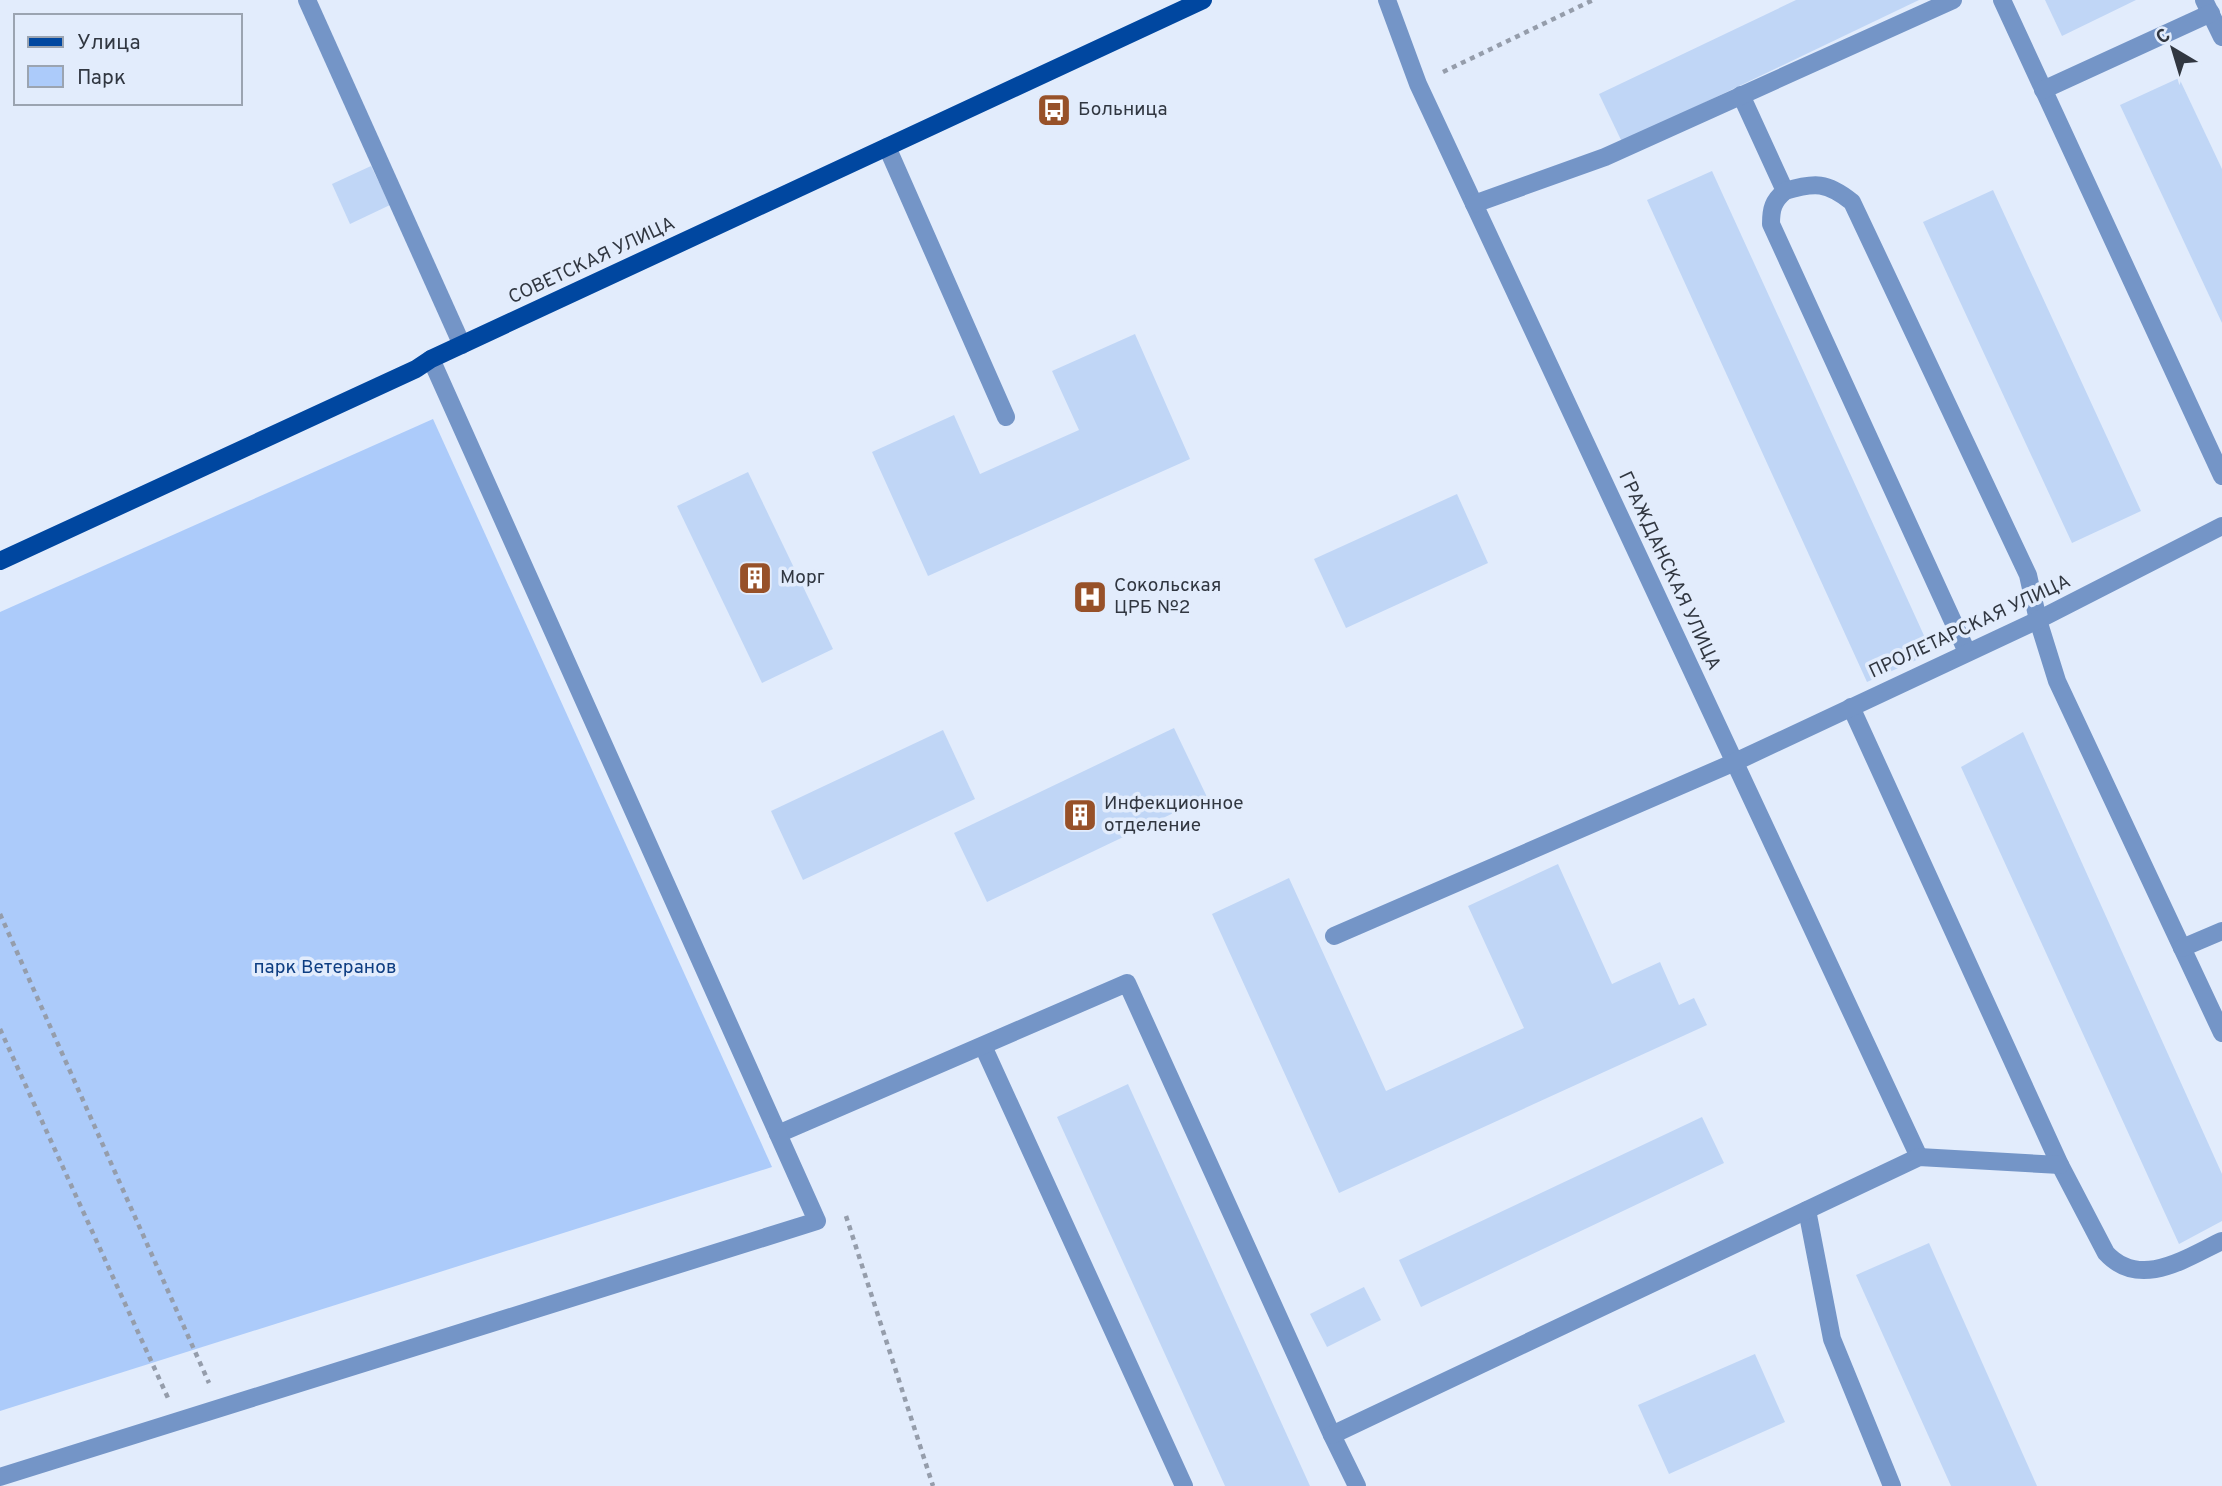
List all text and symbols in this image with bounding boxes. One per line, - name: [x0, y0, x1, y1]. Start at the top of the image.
- legend: [14, 14, 242, 105]
- north arrow: [2138, 14, 2208, 84]
- text: С: [2152, 24, 2176, 50]
- text: Улица: [77, 30, 141, 57]
- text: Парк: [77, 65, 126, 92]
- bus stop icon: Больница: [1035, 91, 1073, 129]
- place label: Больница: [1078, 98, 1167, 122]
- street label: СОВЕТСКАЯ УЛИЦА: [505, 212, 679, 310]
- street label: ГРАЖДАНСКАЯ УЛИЦА: [1612, 468, 1726, 674]
- building icon: Морг: [736, 559, 774, 597]
- place label: Морг: [780, 566, 825, 590]
- street label: ПРОЛЕТАРСКАЯ УЛИЦА: [1865, 570, 2075, 684]
- place label: Сокольская ЦРБ №2: [1114, 574, 1221, 620]
- hospital icon: Сокольская ЦРБ №2: [1071, 578, 1109, 616]
- place label: Инфекционное отделение: [1104, 792, 1243, 838]
- building icon: Инфекционное отделение: [1061, 796, 1099, 834]
- park label: парк Ветеранов: [253, 956, 397, 980]

